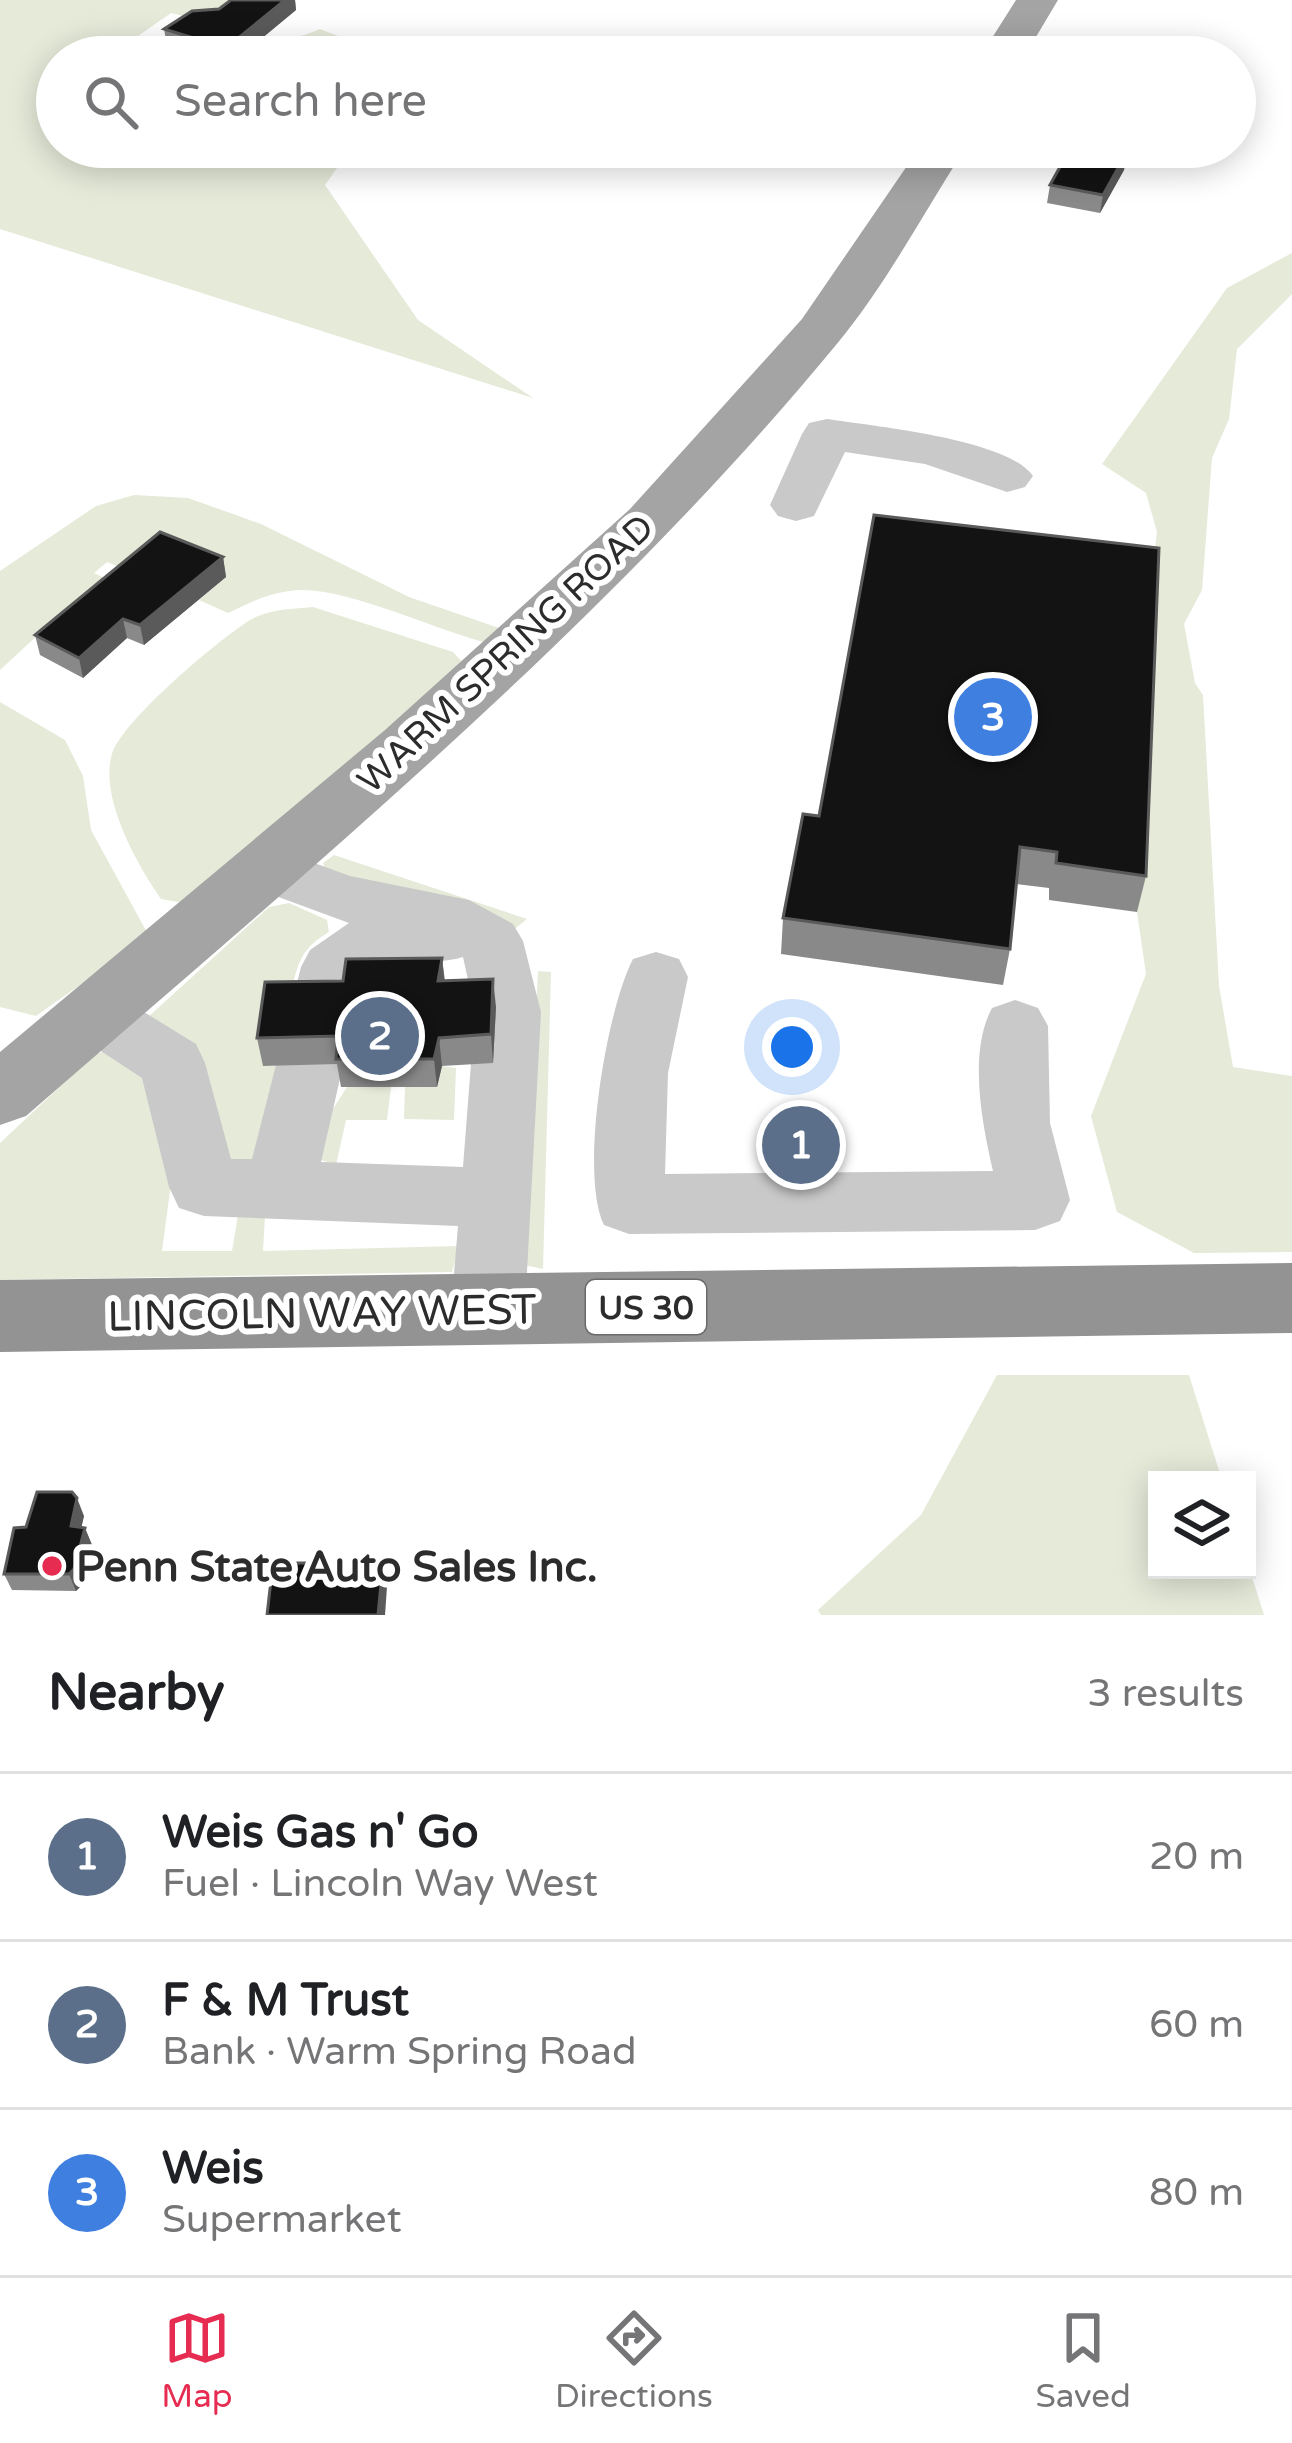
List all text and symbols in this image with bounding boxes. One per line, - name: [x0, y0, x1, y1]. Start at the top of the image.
- search box: [36, 36, 1256, 168]
- icon: search: [78, 69, 144, 135]
- text: Search here: [174, 75, 427, 129]
- street label: WARM SPRING ROAD: [349, 506, 663, 802]
- pin: 3: [954, 672, 1032, 762]
- pin: 2: [341, 991, 419, 1081]
- your location: [762, 1017, 822, 1077]
- pin: 1: [762, 1100, 840, 1190]
- road number: US 30: [586, 1280, 706, 1334]
- street label: LINCOLN WAY WEST: [107, 1284, 538, 1343]
- map controls: [1148, 1471, 1256, 1579]
- button: layers: [1148, 1471, 1256, 1579]
- place label: Penn State Auto Sales Inc.: [76, 1542, 598, 1593]
- marker: Penn State Auto Sales Inc.: [39, 1553, 65, 1579]
- text: Nearby: [48, 1662, 225, 1724]
- text: 3 results: [1087, 1670, 1244, 1717]
- text: Weis Gas n' Go: [162, 1806, 479, 1860]
- text: 1: [75, 1833, 99, 1880]
- text: 20 m: [1149, 1833, 1244, 1880]
- text: Fuel · Lincoln Way West: [162, 1860, 598, 1907]
- text: F & M Trust: [162, 1974, 409, 2028]
- text: 2: [75, 2001, 99, 2048]
- text: 60 m: [1149, 2001, 1244, 2048]
- text: Bank · Warm Spring Road: [162, 2028, 637, 2075]
- text: Weis: [162, 2142, 264, 2196]
- text: 3: [75, 2169, 99, 2216]
- text: 80 m: [1149, 2169, 1244, 2216]
- text: Supermarket: [162, 2196, 402, 2243]
- tab: Map: [161, 2305, 233, 2416]
- tab: Directions: [555, 2305, 713, 2416]
- tab: Saved: [1035, 2305, 1131, 2416]

